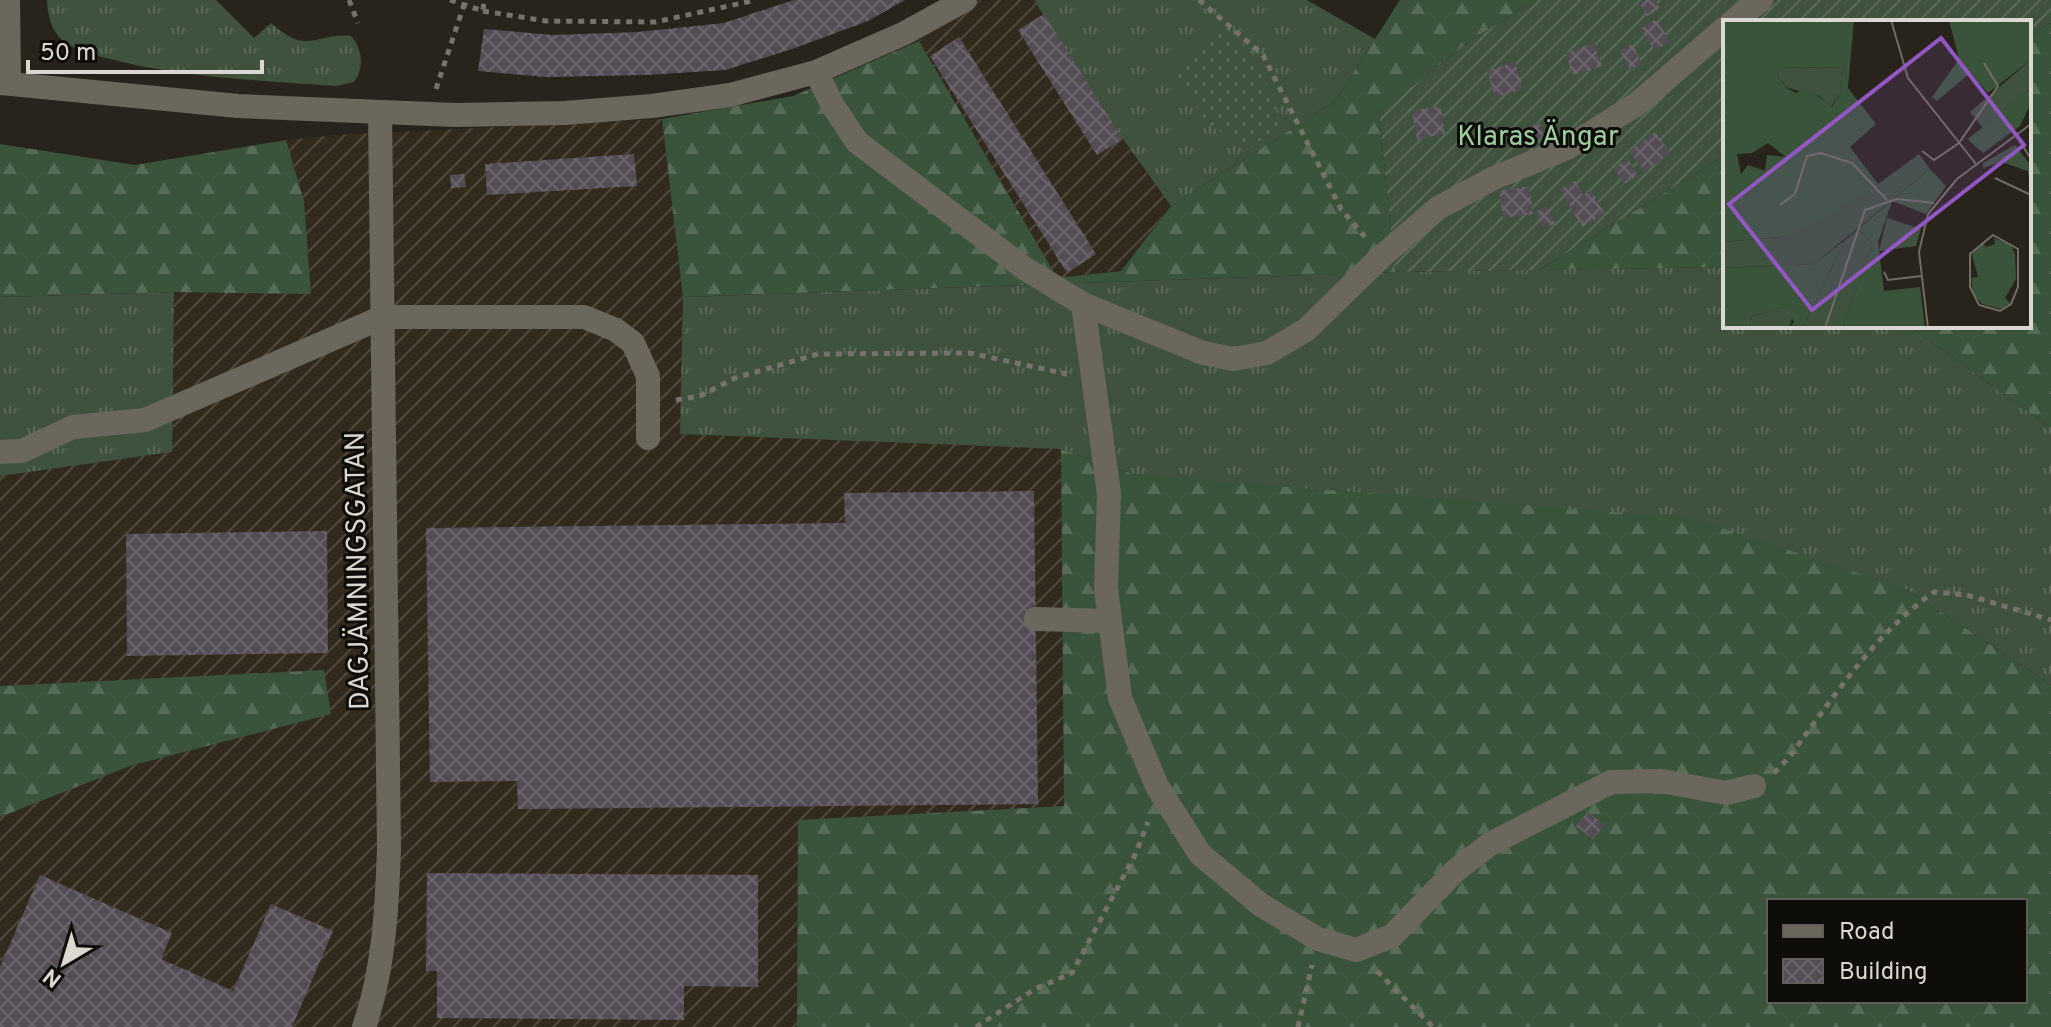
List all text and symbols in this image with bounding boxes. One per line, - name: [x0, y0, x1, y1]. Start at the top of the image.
- inset map: [1723, 20, 2031, 328]
- scale bar: [28, 24, 262, 74]
- text: 50 m: [40, 39, 96, 69]
- park label: Klaras Ängar: [1457, 119, 1619, 156]
- street label: DAGJÄMNINGSGATAN: [338, 431, 379, 711]
- legend: [1767, 899, 2027, 1003]
- text: Road: [1839, 918, 1895, 948]
- north arrow: [24, 923, 104, 1003]
- text: Building: [1839, 958, 1928, 988]
- text: N: [39, 961, 68, 992]

